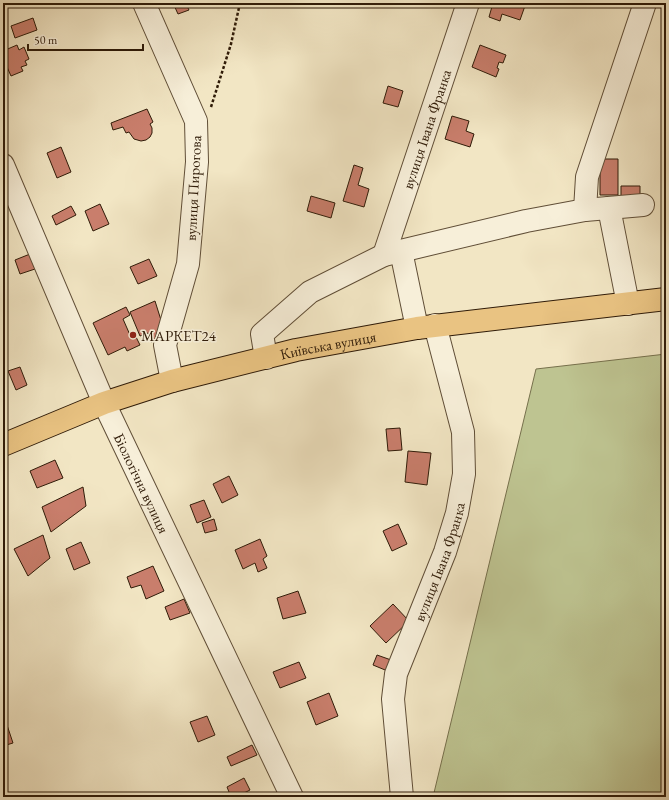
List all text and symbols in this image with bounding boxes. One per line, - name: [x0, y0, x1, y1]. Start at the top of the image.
- scale bar: [28, 26, 143, 52]
- text: 50 m: [34, 32, 58, 48]
- street label: вулиця Івана Франка: [397, 67, 455, 191]
- street label: вулиця Пирогова: [181, 135, 205, 241]
- place label: МАРКЕТ24: [141, 326, 217, 345]
- street label: Київська вулиця: [278, 326, 378, 363]
- marker: МАРКЕТ24: [128, 330, 138, 340]
- street label: Біологічна вулиця: [110, 430, 174, 536]
- street label: вулиця Івана Франка: [409, 501, 468, 624]

